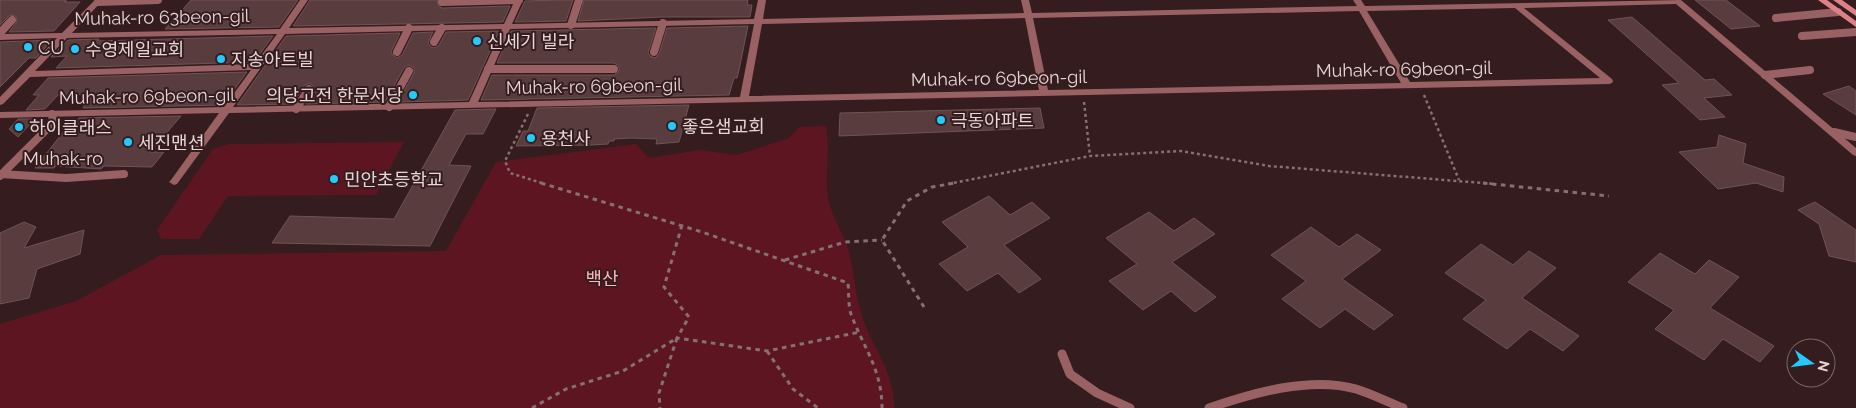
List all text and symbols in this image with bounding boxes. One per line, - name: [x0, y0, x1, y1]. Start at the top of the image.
- street label: Muhak-ro 63beon-gil: [74, 5, 250, 29]
- place label: 신세기 빌라: [487, 31, 575, 52]
- marker: 신세기 빌라: [471, 35, 483, 47]
- place label: CU: [38, 37, 64, 58]
- place label: 수영제일교회: [85, 39, 184, 60]
- marker: CU: [22, 41, 34, 53]
- marker: 수영제일교회: [69, 43, 81, 55]
- place label: 지송아트빌: [231, 49, 314, 70]
- marker: 지송아트빌: [215, 53, 227, 65]
- street label: Muhak-ro 69beon-gil: [1316, 57, 1492, 81]
- street label: Muhak-ro 69beon-gil: [911, 66, 1087, 90]
- street label: Muhak-ro 69beon-gil: [506, 74, 682, 98]
- street label: Muhak-ro 69beon-gil: [59, 84, 235, 108]
- place label: 의당고전 한문서당: [266, 85, 403, 106]
- marker: 의당고전 한문서당: [407, 89, 419, 101]
- place label: 극동아파트: [951, 110, 1034, 131]
- marker: 극동아파트: [935, 114, 947, 126]
- place label: 좋은샘교회: [682, 116, 765, 137]
- place label: 하이클래스: [29, 117, 112, 138]
- marker: 좋은샘교회: [666, 120, 678, 132]
- marker: 하이클래스: [13, 121, 25, 133]
- place label: 용천사: [541, 128, 591, 149]
- place label: 세진맨션: [138, 132, 204, 153]
- marker: 용천사: [525, 132, 537, 144]
- marker: 세진맨션: [122, 136, 134, 148]
- street label: Muhak-ro: [23, 148, 103, 169]
- place label: 민안초등학교: [344, 169, 443, 190]
- marker: 민안초등학교: [328, 173, 340, 185]
- park label: 백산: [585, 268, 619, 289]
- north arrow: [1786, 338, 1836, 388]
- text: N: [1815, 359, 1833, 373]

